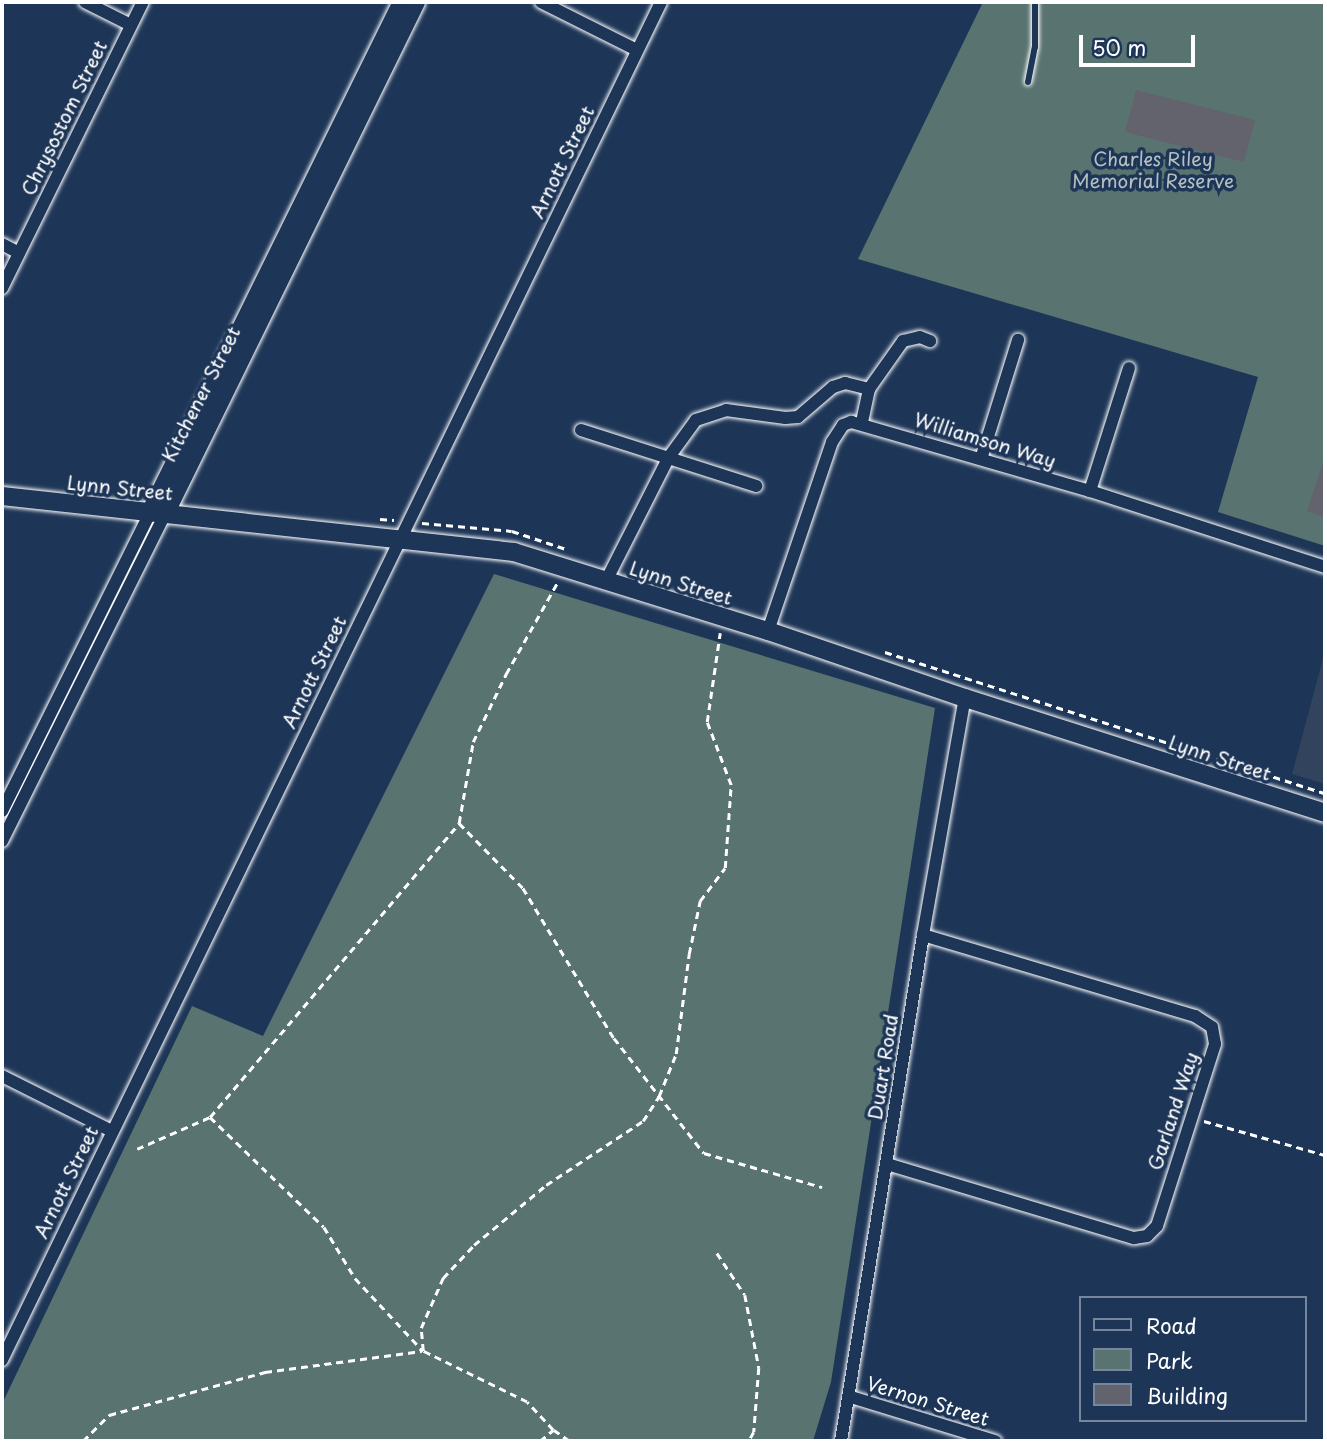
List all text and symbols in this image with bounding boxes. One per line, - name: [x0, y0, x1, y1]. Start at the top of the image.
- scale bar: [1082, 21, 1198, 65]
- text: 50 m: [1092, 31, 1146, 63]
- street label: Chrysostom Street: [16, 36, 112, 200]
- street label: Arnott Street: [525, 102, 599, 222]
- park label: Charles Riley Memorial Reserve: [1072, 148, 1234, 192]
- street label: Kitchener Street: [157, 322, 245, 466]
- street label: Williamson Way: [912, 408, 1058, 472]
- street label: Lynn Street: [66, 471, 174, 505]
- street label: Lynn Street: [627, 557, 735, 609]
- street label: Arnott Street: [277, 612, 351, 732]
- street label: Lynn Street: [1166, 731, 1274, 785]
- street label: Duart Road: [863, 1013, 903, 1121]
- street label: Garland Way: [1143, 1049, 1203, 1173]
- street label: Arnott Street: [29, 1122, 103, 1242]
- legend: [1078, 1296, 1306, 1422]
- text: Road: [1146, 1309, 1197, 1341]
- text: Park: [1146, 1344, 1193, 1376]
- street label: Vernon Street: [864, 1372, 992, 1430]
- text: Building: [1146, 1379, 1228, 1411]

